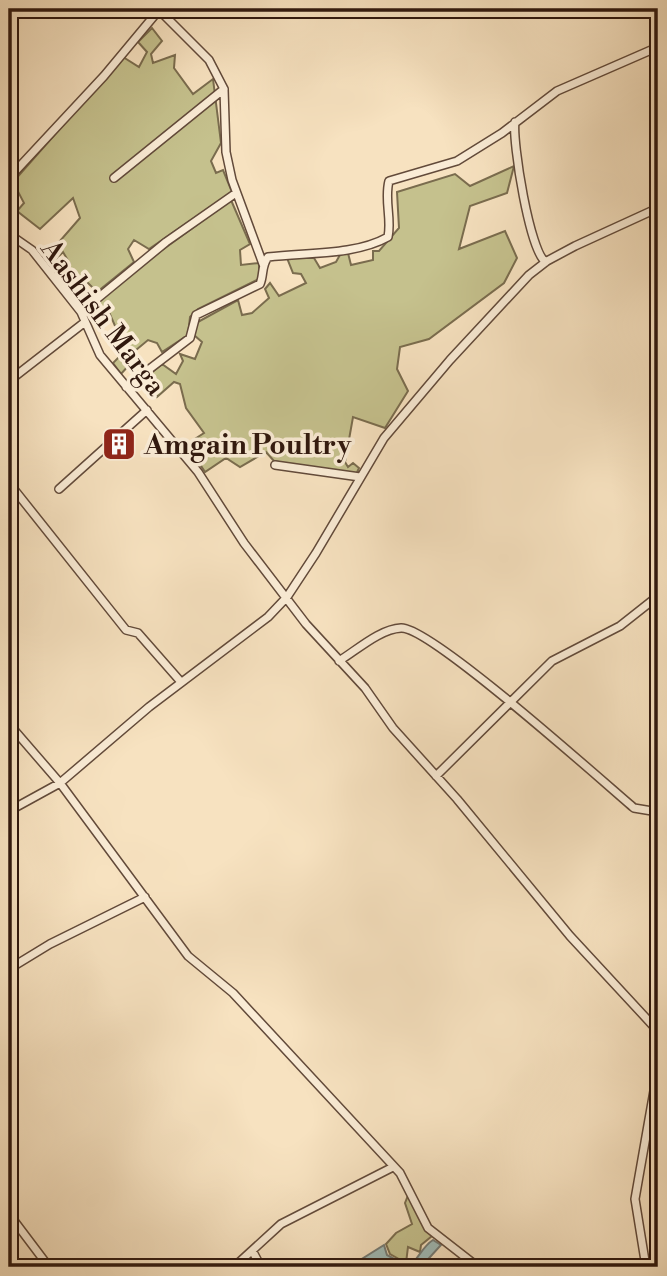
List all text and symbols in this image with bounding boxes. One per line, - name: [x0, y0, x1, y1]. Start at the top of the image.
- street label: Aashish Marga: [32, 232, 173, 403]
- building icon: Amgain Poultry: [100, 425, 138, 463]
- place label: Amgain Poultry: [143, 428, 352, 463]

